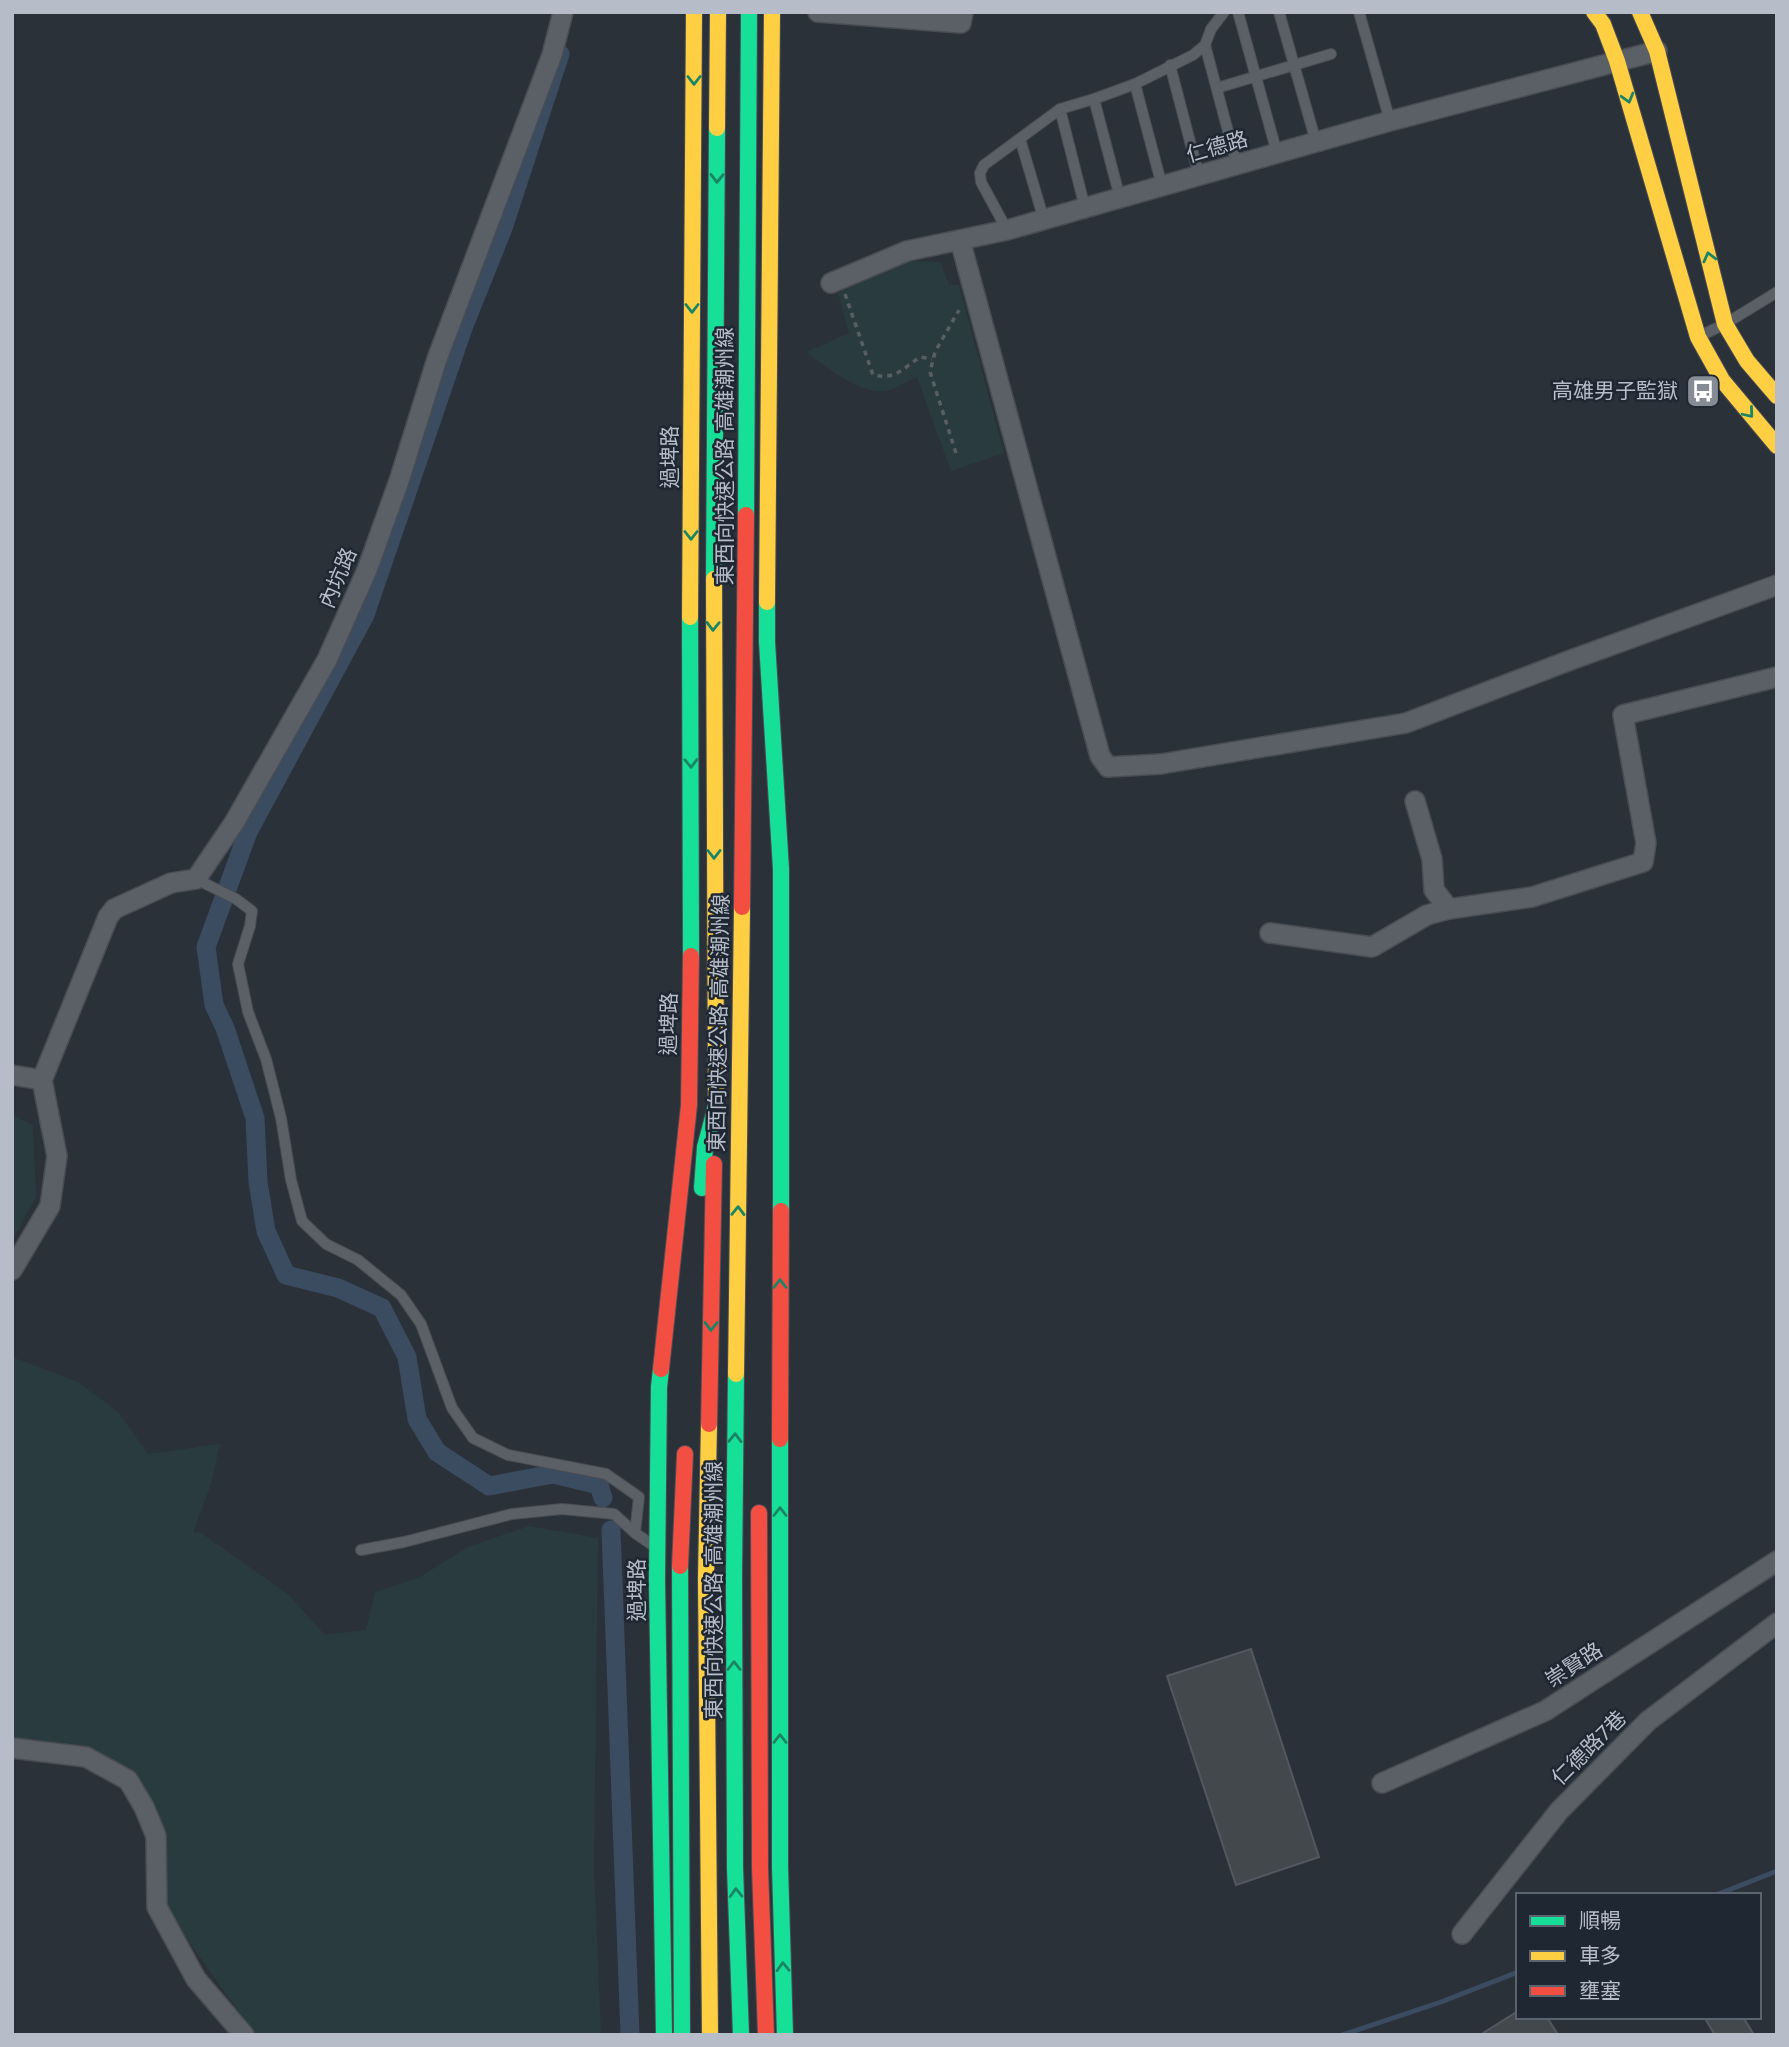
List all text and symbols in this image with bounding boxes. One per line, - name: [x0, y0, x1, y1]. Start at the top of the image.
- one-way arrow: [686, 76, 702, 86]
- one-way arrow: [1619, 92, 1634, 104]
- street label: 仁德路: [1183, 124, 1251, 170]
- one-way arrow: [709, 174, 725, 184]
- one-way arrow: [1703, 251, 1717, 263]
- one-way arrow: [684, 303, 700, 314]
- street label: 東西向快速公路 高雄潮州線: [710, 327, 740, 585]
- bus stop icon: 高雄男子監獄: [1684, 372, 1722, 410]
- place label: 高雄男子監獄: [1552, 376, 1678, 406]
- one-way arrow: [1741, 405, 1753, 418]
- street label: 過埤路: [655, 426, 685, 489]
- one-way arrow: [683, 530, 698, 541]
- street label: 內坑路: [312, 543, 364, 613]
- one-way arrow: [705, 622, 721, 632]
- one-way arrow: [683, 758, 699, 769]
- one-way arrow: [706, 849, 722, 860]
- street label: 東西向快速公路 高雄潮州線: [702, 894, 736, 1152]
- street label: 過埤路: [653, 992, 685, 1056]
- one-way arrow: [730, 1205, 746, 1215]
- one-way arrow: [772, 1278, 788, 1289]
- one-way arrow: [703, 1322, 719, 1332]
- one-way arrow: [728, 1432, 743, 1443]
- street label: 東西向快速公路 高雄潮州線: [699, 1461, 729, 1719]
- one-way arrow: [772, 1506, 788, 1516]
- street label: 過埤路: [622, 1559, 652, 1622]
- street label: 崇賢路: [1539, 1635, 1609, 1695]
- one-way arrow: [726, 1660, 742, 1670]
- street label: 仁德路7巷: [1545, 1704, 1633, 1792]
- one-way arrow: [772, 1733, 788, 1744]
- one-way arrow: [728, 1887, 743, 1898]
- legend: [1516, 1893, 1761, 2019]
- text: 順暢: [1579, 1906, 1621, 1936]
- text: 車多: [1579, 1941, 1621, 1971]
- one-way arrow: [775, 1961, 791, 1971]
- text: 壅塞: [1579, 1976, 1621, 2006]

